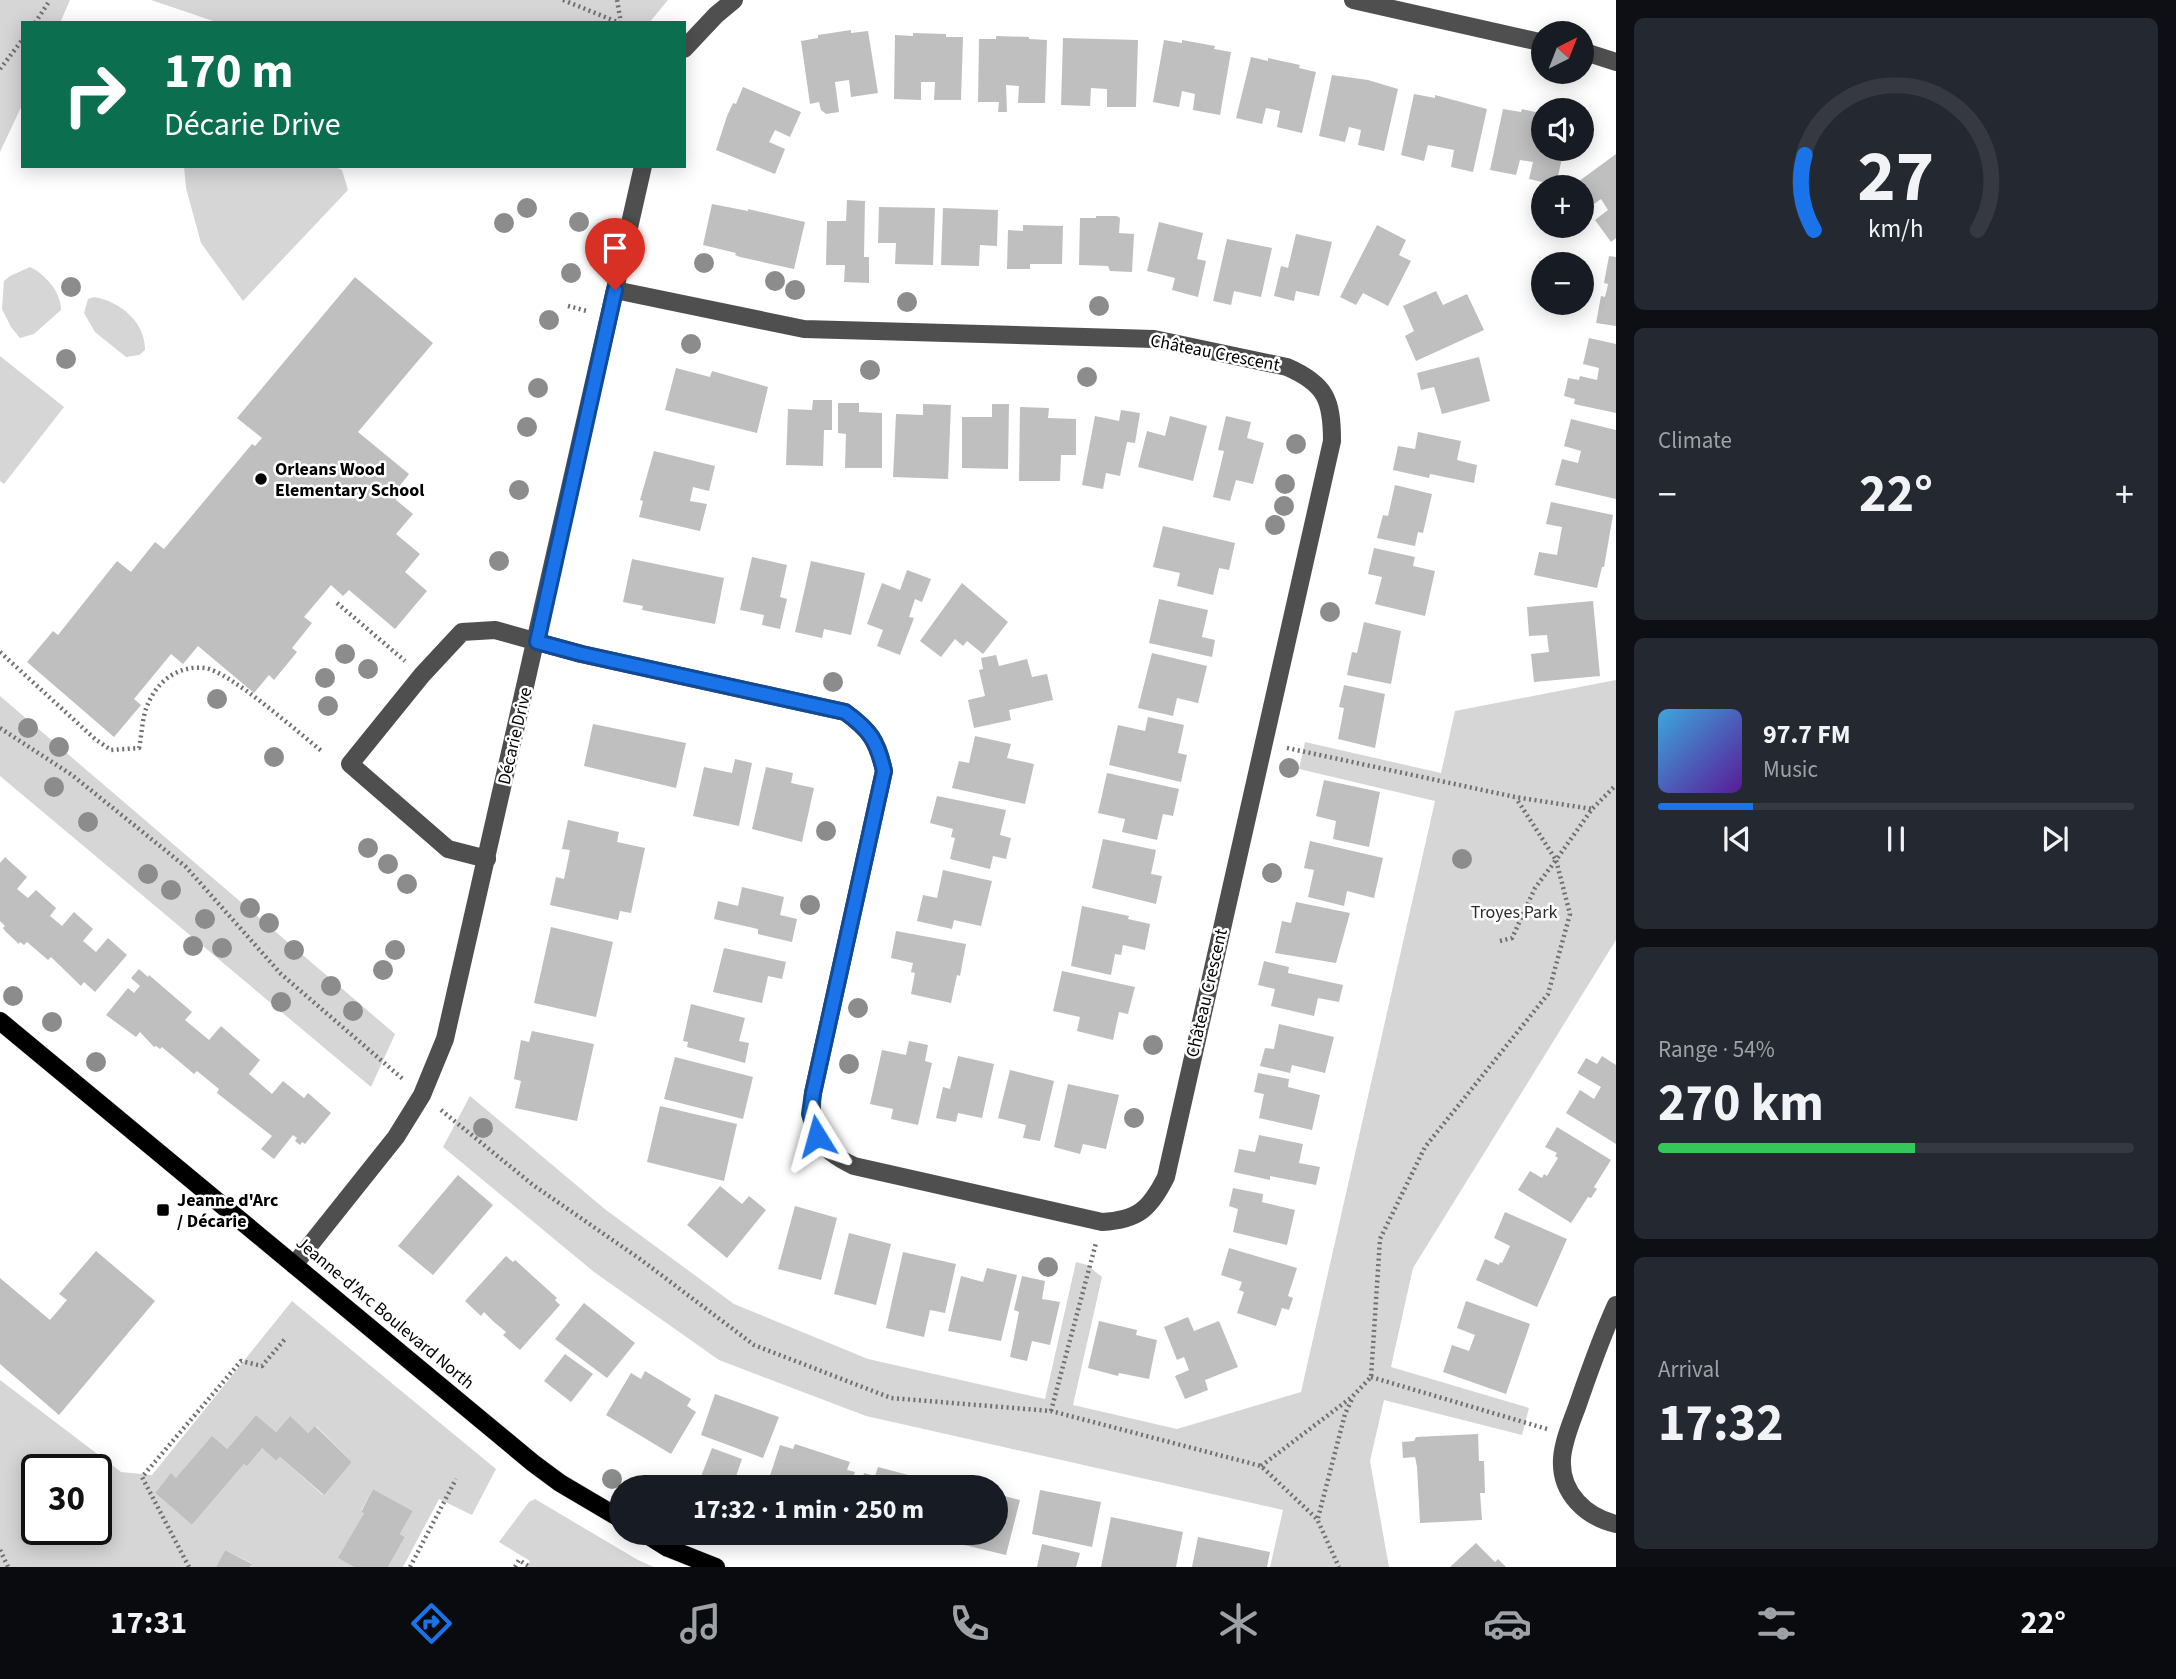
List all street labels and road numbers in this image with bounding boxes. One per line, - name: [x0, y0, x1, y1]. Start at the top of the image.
- street label: Château Crescent: [1148, 328, 1282, 378]
- street label: Décarie Drive: [492, 685, 538, 787]
- street label: Château Crescent: [1180, 926, 1234, 1060]
- street label: Jeanne-d'Arc Boulevard North: [290, 1231, 480, 1395]

